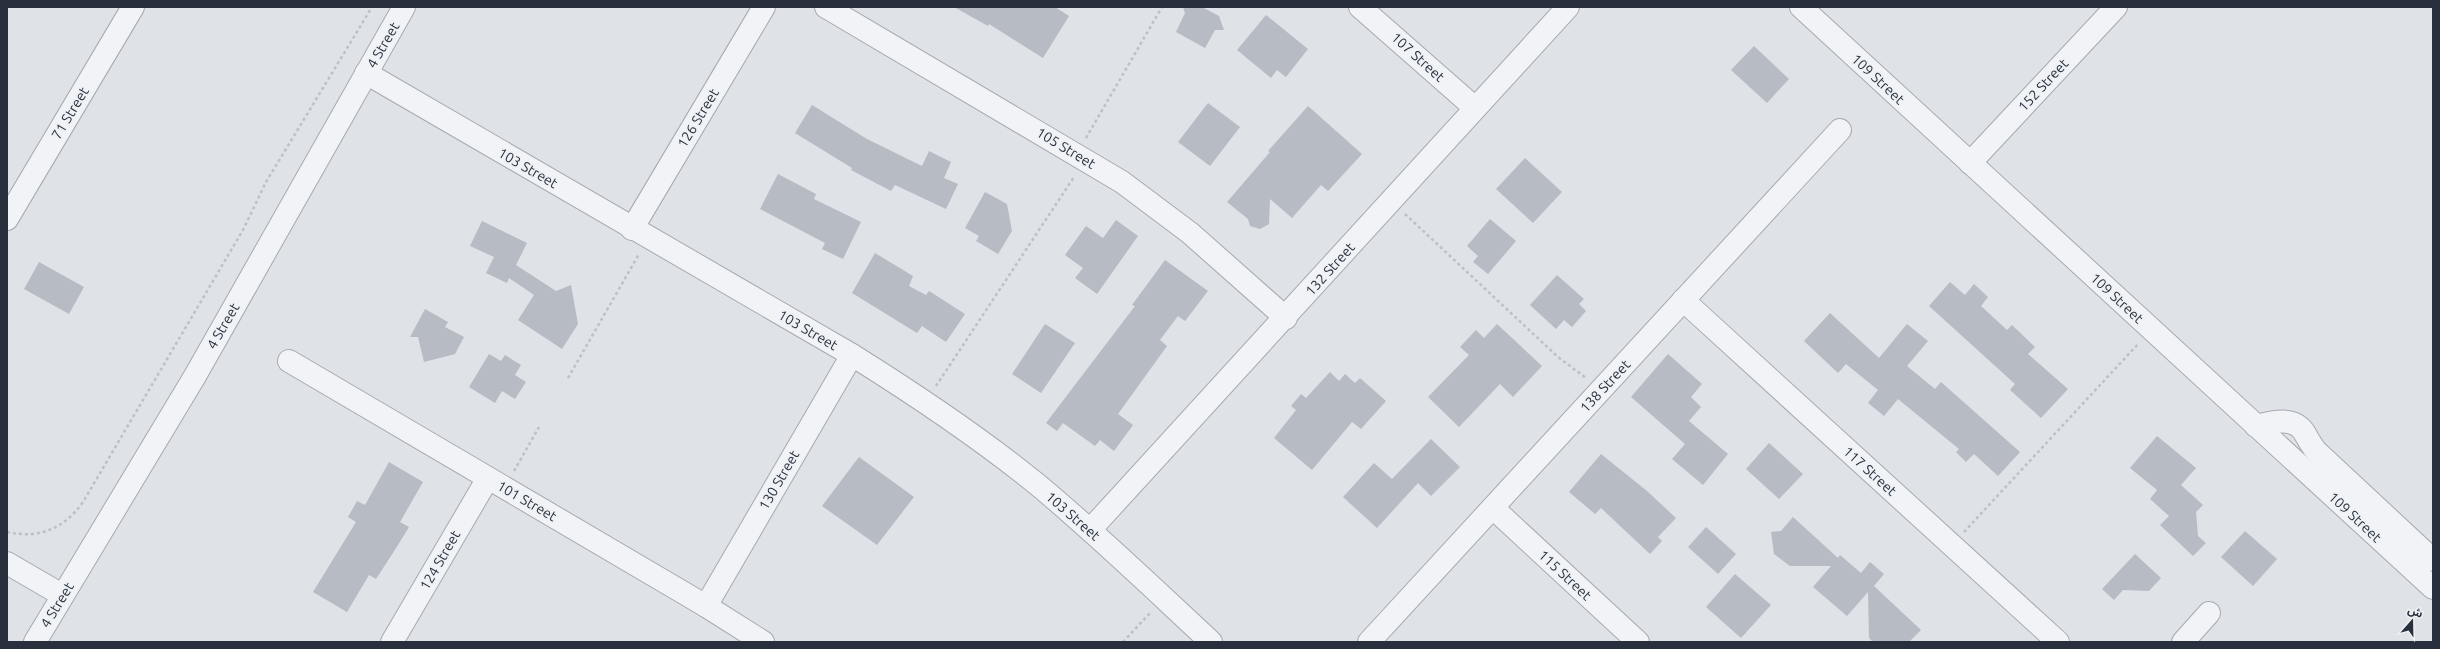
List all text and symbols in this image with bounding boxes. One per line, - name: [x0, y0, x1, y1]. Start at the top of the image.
- street label: 4 Street: [364, 19, 403, 71]
- street label: 107 Street: [1388, 29, 1448, 85]
- street label: 109 Street: [1848, 51, 1908, 108]
- street label: 152 Street: [2015, 55, 2072, 115]
- street label: 71 Street: [48, 84, 92, 142]
- street label: 126 Street: [674, 85, 722, 150]
- street label: 105 Street: [1034, 124, 1099, 172]
- street label: 103 Street: [495, 145, 561, 192]
- street label: 132 Street: [1302, 239, 1358, 299]
- street label: 109 Street: [2087, 270, 2147, 327]
- street label: 4 Street: [204, 300, 243, 352]
- street label: 103 Street: [775, 307, 841, 354]
- street label: 138 Street: [1577, 356, 1634, 416]
- street label: 117 Street: [1840, 443, 1900, 499]
- street label: 130 Street: [756, 447, 803, 513]
- street label: 101 Street: [494, 478, 560, 525]
- street label: 103 Street: [1043, 488, 1104, 544]
- street label: 109 Street: [2325, 489, 2385, 546]
- street label: 124 Street: [417, 527, 464, 593]
- street label: 115 Street: [1535, 547, 1595, 604]
- street label: 4 Street: [37, 579, 77, 631]
- north arrow: [2392, 601, 2432, 641]
- text: ش: [2406, 603, 2425, 621]

